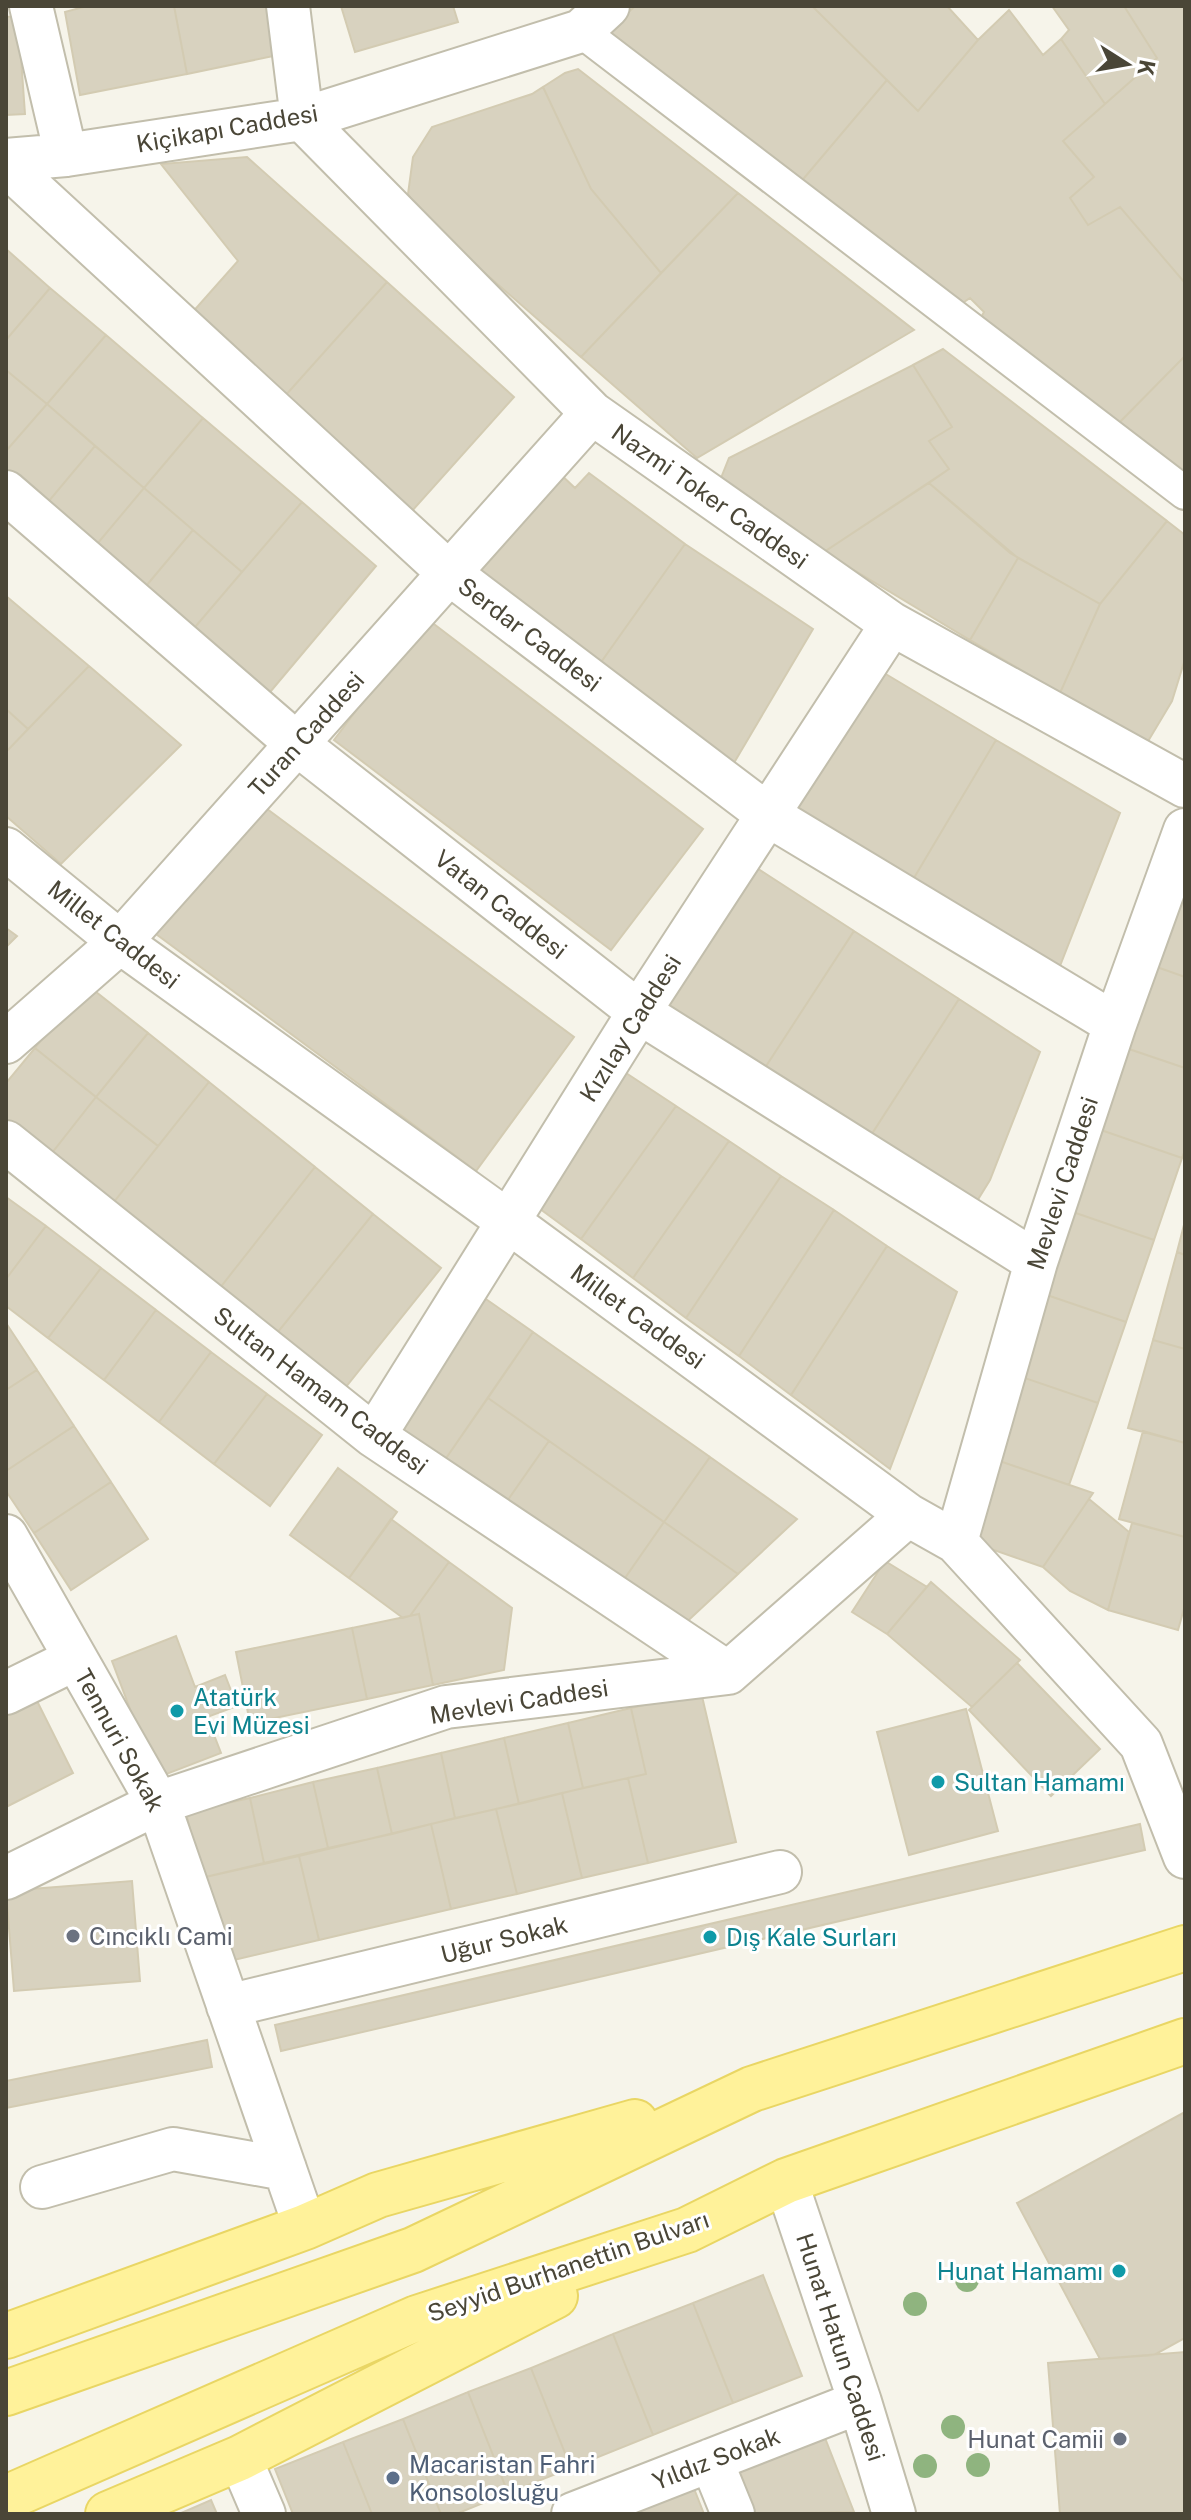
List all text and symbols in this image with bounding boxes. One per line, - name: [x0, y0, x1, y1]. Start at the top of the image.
- north arrow: [1087, 24, 1167, 104]
- text: K: [1132, 58, 1161, 78]
- street label: Kiçikapı Caddesi: [134, 98, 320, 158]
- street label: Nazmi Toker Caddesi: [607, 418, 813, 574]
- street label: Serdar Caddesi: [453, 571, 607, 697]
- street label: Turan Caddesi: [242, 666, 370, 802]
- street label: Vatan Caddesi: [429, 844, 573, 964]
- street label: Millet Caddesi: [43, 874, 185, 994]
- street label: Kızılay Caddesi: [574, 949, 686, 1107]
- street label: Mevlevi Caddesi: [1021, 1093, 1103, 1273]
- street label: Millet Caddesi: [565, 1258, 711, 1374]
- street label: Sultan Hamam Caddesi: [208, 1300, 434, 1480]
- street label: Tennuri Sokak: [69, 1664, 171, 1816]
- street label: Mevlevi Caddesi: [428, 1673, 610, 1729]
- place label: Atatürk Evi Müzesi: [193, 1683, 310, 1739]
- marker: Atatürk Evi Müzesi: [168, 1702, 186, 1720]
- place label: Sultan Hamamı: [954, 1768, 1125, 1796]
- marker: Sultan Hamamı: [929, 1773, 947, 1791]
- street label: Uğur Sokak: [438, 1910, 570, 1968]
- place label: Cıncıklı Cami: [89, 1922, 233, 1950]
- place label: Dış Kale Surları: [726, 1923, 897, 1951]
- marker: Cıncıklı Cami: [64, 1927, 82, 1945]
- marker: Dış Kale Surları: [701, 1928, 719, 1946]
- street label: Seyyid Burhanettin Bulvarı: [424, 2205, 712, 2327]
- street label: Hunat Hatun Caddesi: [791, 2229, 891, 2465]
- place label: Hunat Hamamı: [937, 2257, 1103, 2285]
- marker: Hunat Hamamı: [1110, 2262, 1128, 2280]
- street label: Yıldız Sokak: [648, 2421, 784, 2495]
- place label: Hunat Camii: [967, 2425, 1104, 2453]
- marker: Hunat Camii: [1111, 2430, 1129, 2448]
- place label: Macaristan Fahri Konsolosluğu: [409, 2450, 595, 2506]
- marker: Macaristan Fahri Konsolosluğu: [384, 2469, 402, 2487]

